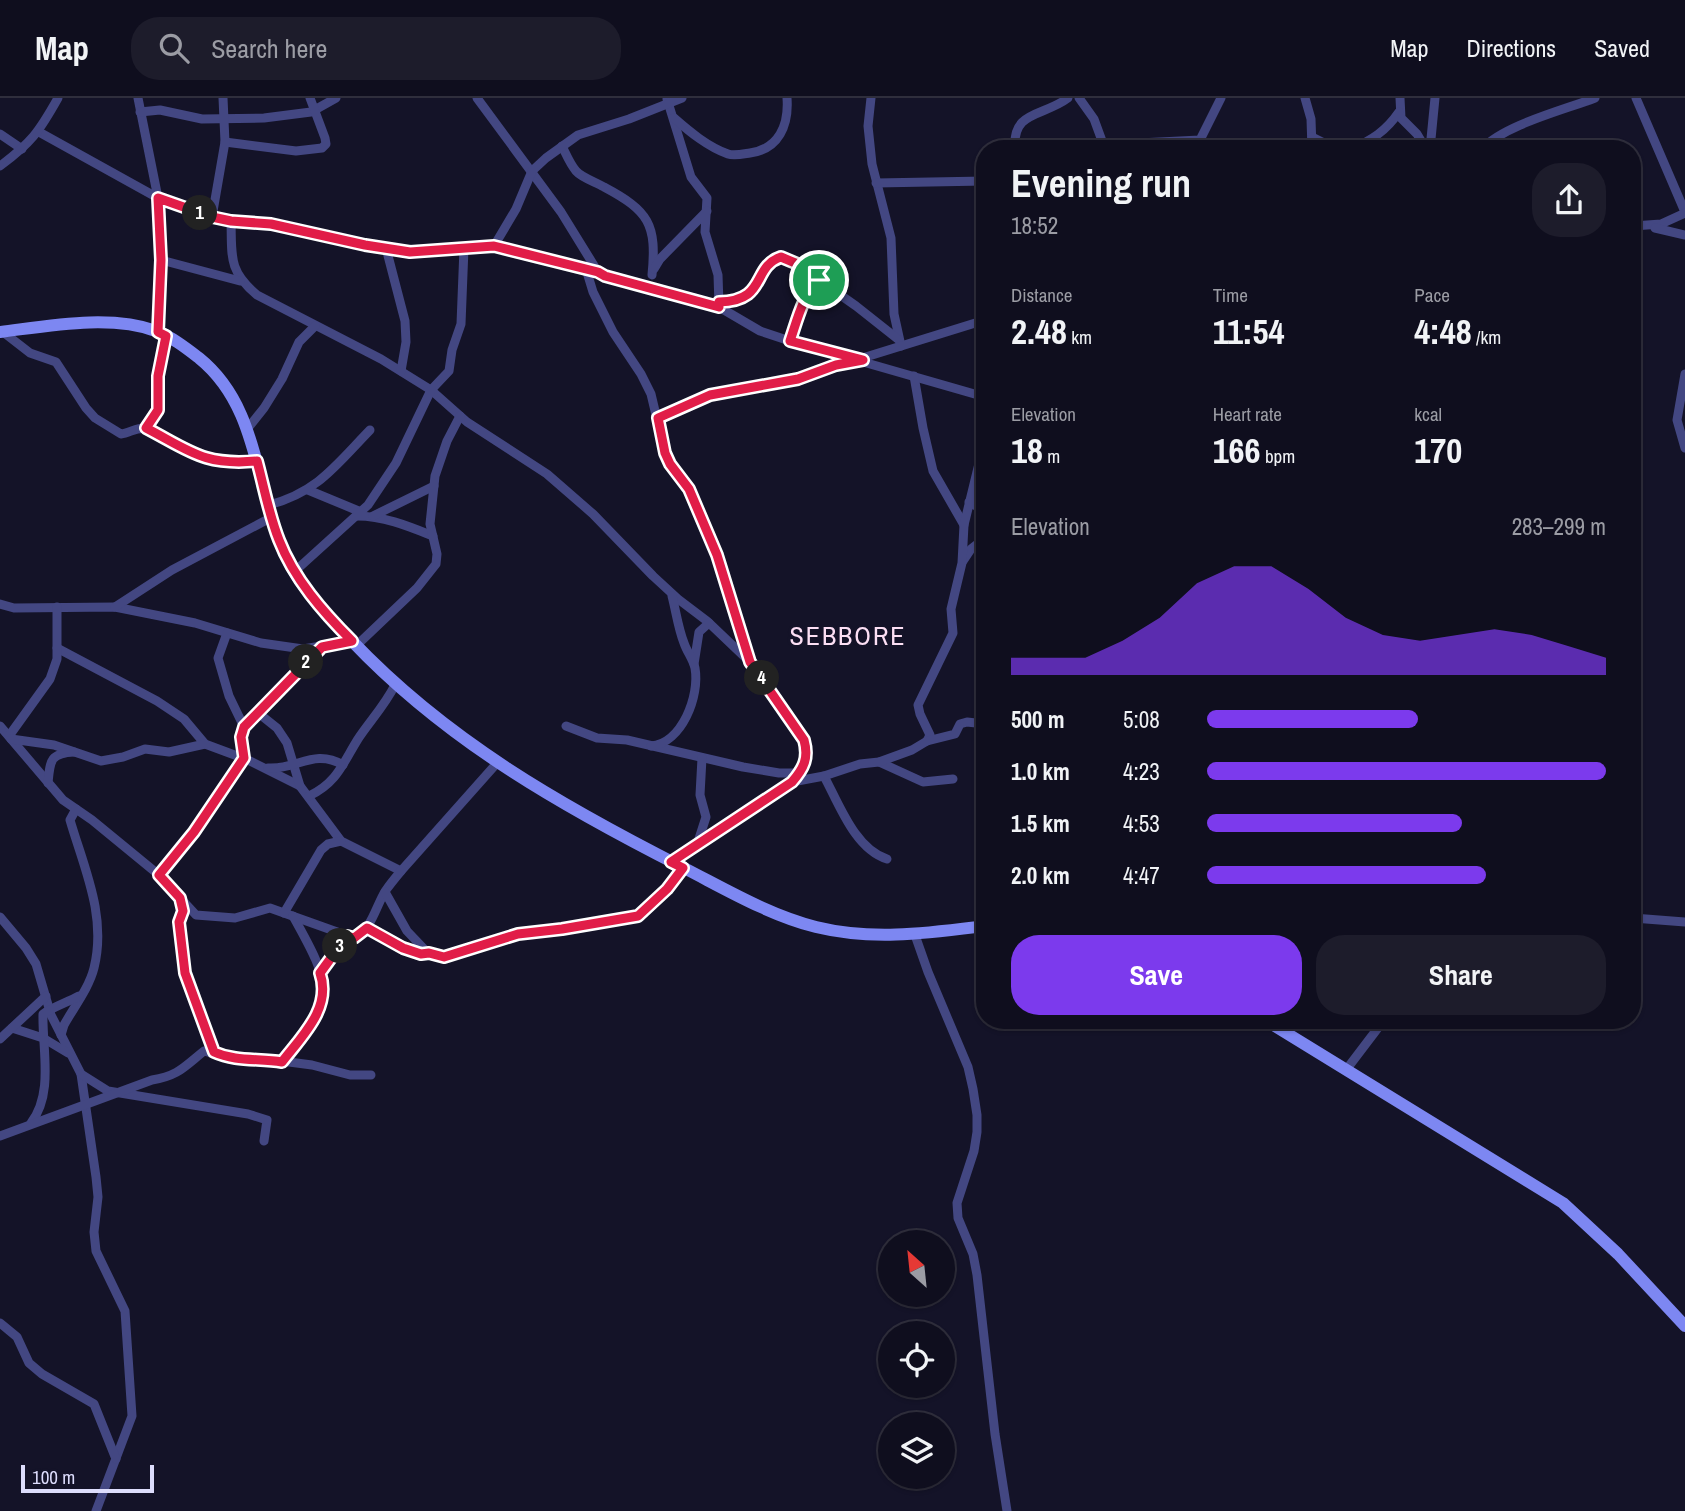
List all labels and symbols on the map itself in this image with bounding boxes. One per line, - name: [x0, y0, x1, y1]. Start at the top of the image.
- pin: 1: [182, 195, 218, 230]
- pin: [789, 250, 849, 310]
- district label: SEBBORE: [789, 618, 907, 653]
- pin: 2: [288, 644, 324, 680]
- pin: 4: [744, 660, 780, 696]
- pin: 3: [322, 928, 358, 964]
- north arrow: [878, 1230, 956, 1307]
- scale bar: [21, 1462, 154, 1494]

